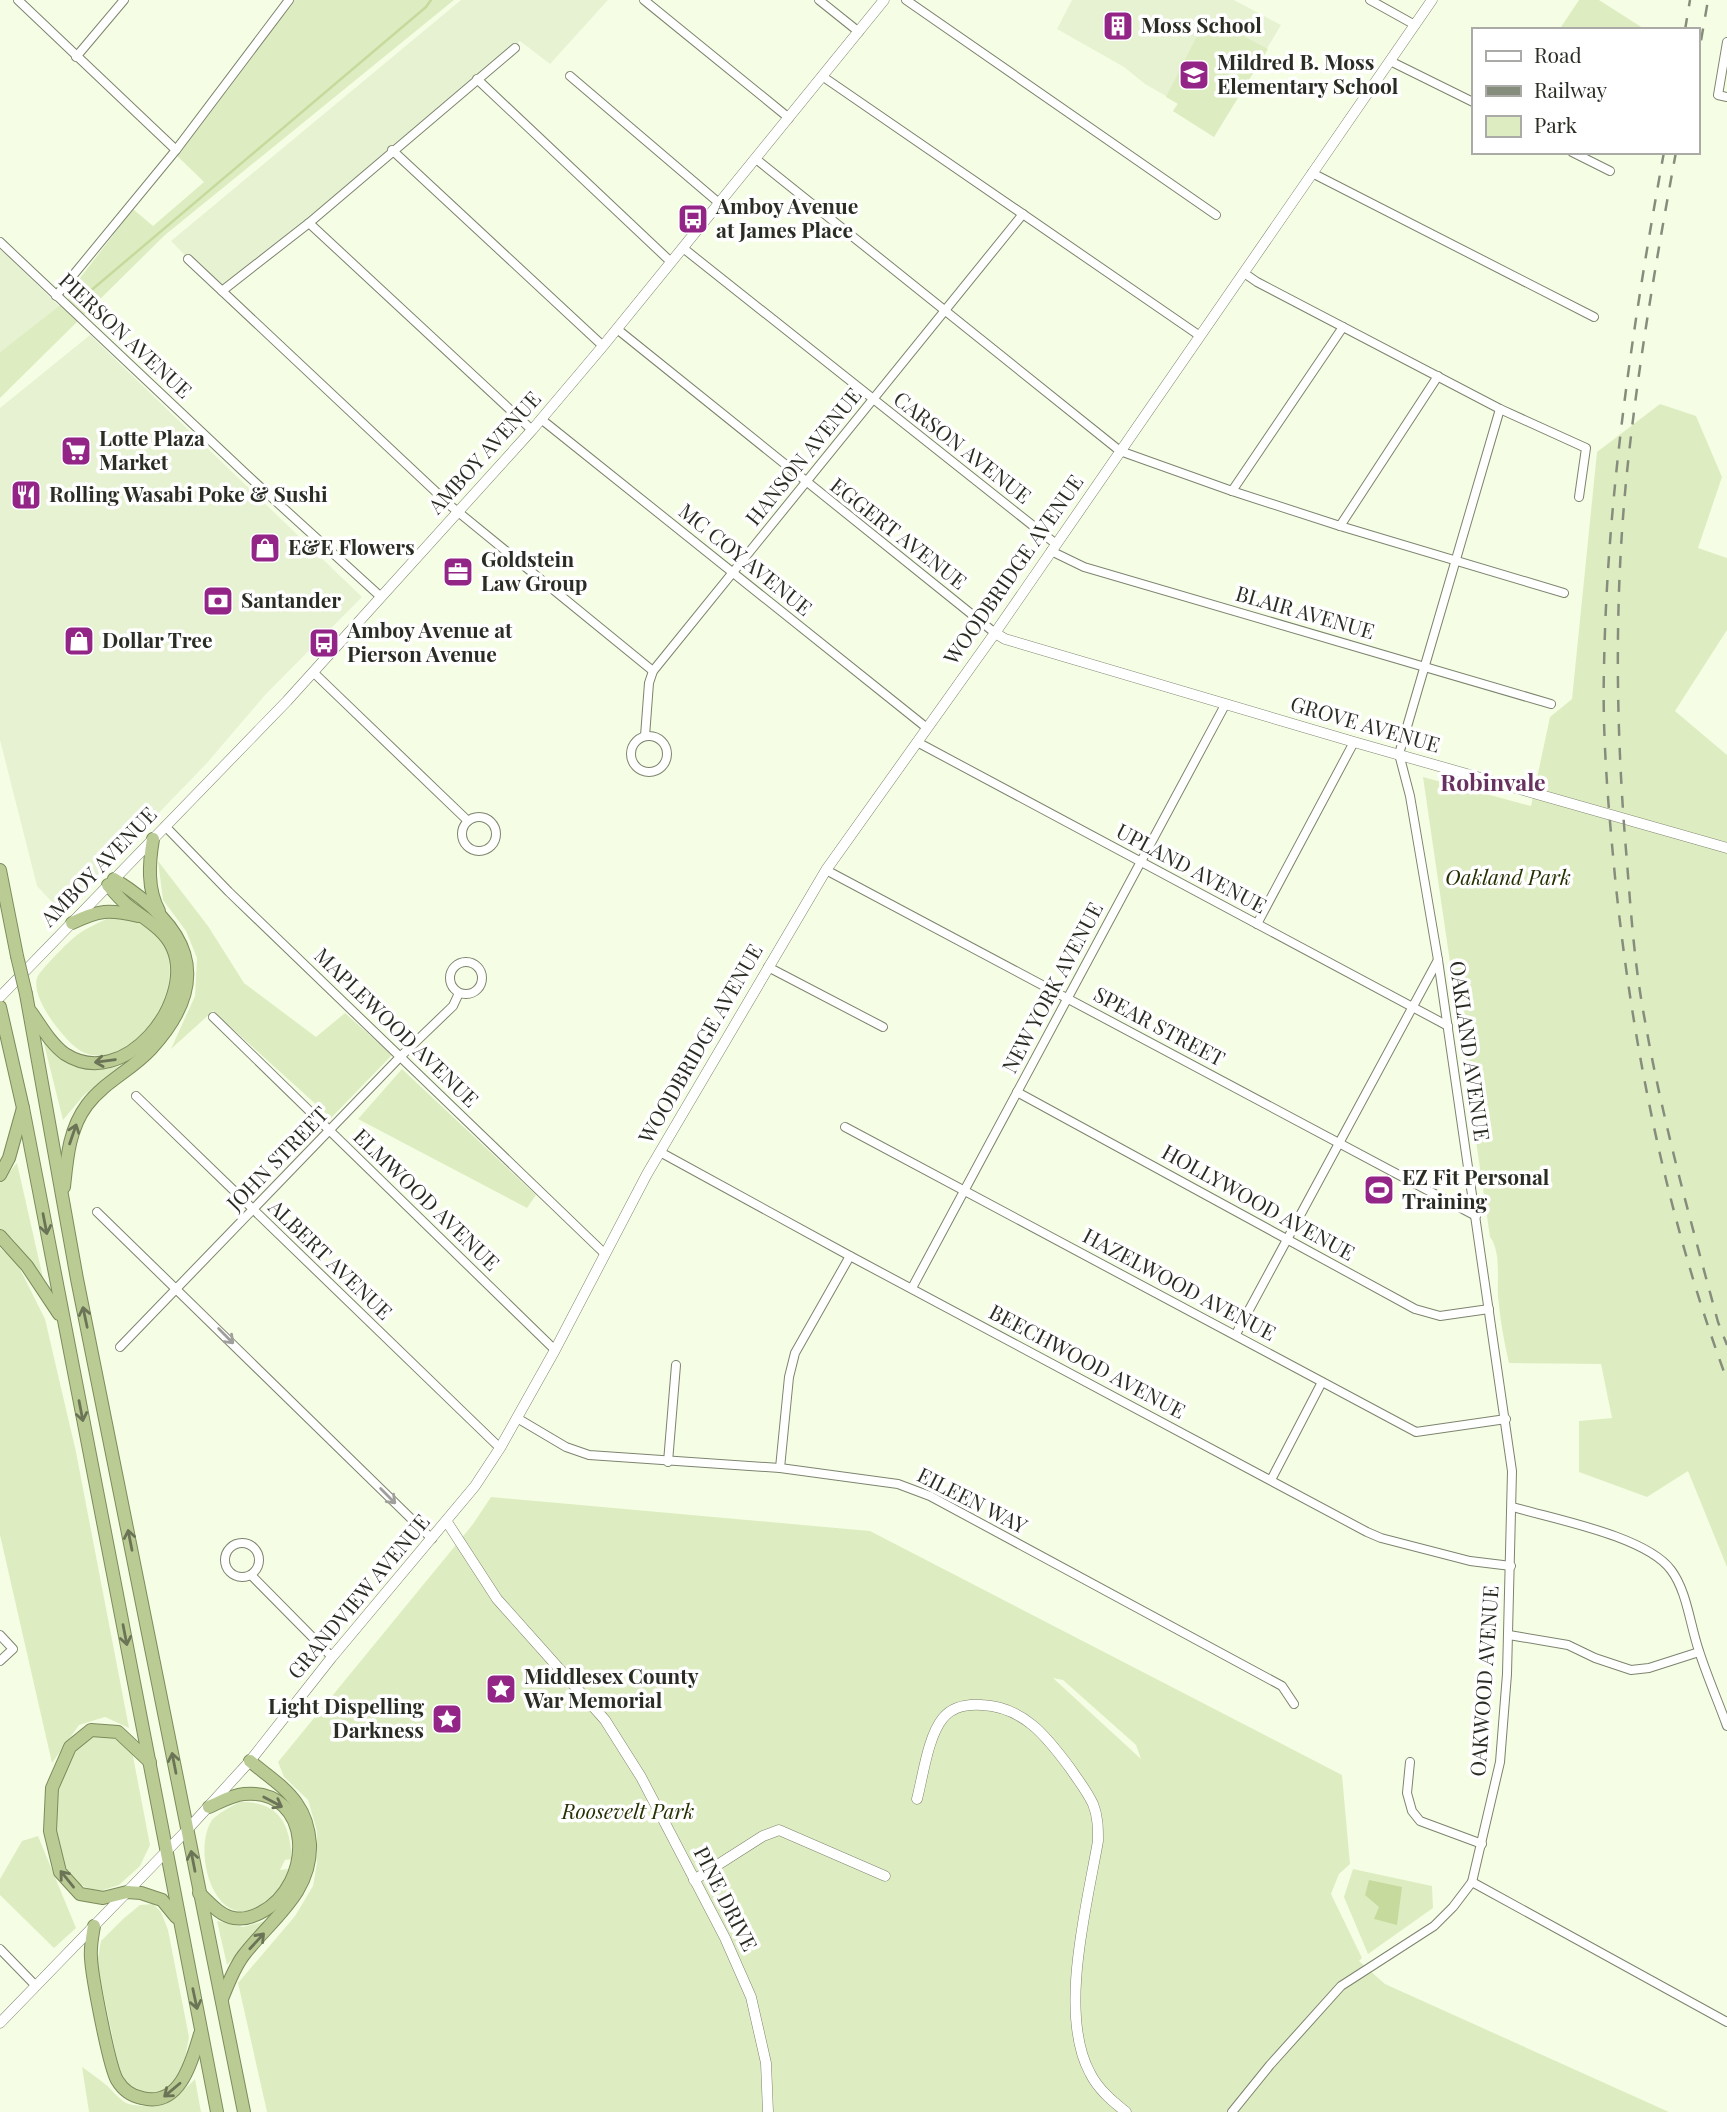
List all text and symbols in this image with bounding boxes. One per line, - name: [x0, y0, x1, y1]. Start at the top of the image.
- building icon: Moss School: [1101, 9, 1135, 43]
- place label: Moss School: [1141, 10, 1262, 38]
- legend: [1472, 28, 1699, 154]
- text: Road: [1534, 40, 1582, 68]
- place label: Mildred B. Moss Elementary School: [1217, 47, 1399, 99]
- school or university icon: Mildred B. Moss Elementary School: [1177, 58, 1211, 92]
- text: Railway: [1534, 75, 1608, 103]
- text: Park: [1534, 110, 1578, 138]
- place label: Amboy Avenue at James Place: [715, 191, 858, 243]
- bus stop icon: Amboy Avenue at James Place: [676, 202, 710, 236]
- street label: PIERSON AVENUE: [54, 266, 199, 403]
- street label: HANSON AVENUE: [738, 381, 867, 531]
- street label: AMBOY AVENUE: [420, 384, 546, 520]
- street label: CARSON AVENUE: [889, 384, 1038, 509]
- place label: Lotte Plaza Market: [99, 423, 205, 475]
- supermarket icon: Lotte Plaza Market: [59, 434, 93, 468]
- street label: WOODBRIDGE AVENUE: [936, 468, 1089, 670]
- street label: EGGERT AVENUE: [825, 470, 973, 594]
- restaurant icon: Rolling Wasabi Poke & Sushi: [9, 478, 43, 512]
- place label: Rolling Wasabi Poke & Sushi: [49, 479, 328, 507]
- street label: MC COY AVENUE: [674, 496, 819, 621]
- shop icon: E&E Flowers: [248, 531, 282, 565]
- place label: E&E Flowers: [288, 532, 415, 560]
- place label: Goldstein Law Group: [481, 544, 587, 596]
- office icon: Goldstein Law Group: [441, 555, 475, 589]
- street label: BLAIR AVENUE: [1233, 578, 1378, 644]
- bank icon: Santander: [201, 584, 235, 618]
- place label: Santander: [241, 585, 341, 613]
- place label: Amboy Avenue at Pierson Avenue: [346, 615, 513, 667]
- shop icon: Dollar Tree: [62, 624, 96, 658]
- place label: Dollar Tree: [102, 625, 213, 653]
- bus stop icon: Amboy Avenue at Pierson Avenue: [307, 626, 341, 660]
- street label: GROVE AVENUE: [1288, 688, 1444, 758]
- district label: Robinvale: [1440, 766, 1546, 797]
- street label: AMBOY AVENUE: [33, 800, 162, 932]
- street label: UPLAND AVENUE: [1112, 816, 1272, 919]
- park label: Oakland Park: [1445, 862, 1571, 890]
- street label: NEW YORK AVENUE: [994, 897, 1108, 1077]
- street label: WOODBRIDGE AVENUE: [630, 938, 768, 1149]
- street label: MAPLEWOOD AVENUE: [309, 941, 486, 1112]
- street label: OAKLAND AVENUE: [1444, 959, 1497, 1143]
- street label: SPEAR STREET: [1090, 979, 1230, 1071]
- one-way arrow: [94, 1055, 116, 1068]
- street label: JOHN STREET: [219, 1099, 333, 1216]
- street label: ELMWOOD AVENUE: [348, 1121, 506, 1276]
- one-way arrow: [68, 1124, 80, 1146]
- street label: HOLLYWOOD AVENUE: [1158, 1137, 1360, 1266]
- place label: EZ Fit Personal Training: [1402, 1162, 1550, 1214]
- sports icon: EZ Fit Personal Training: [1362, 1173, 1396, 1207]
- street label: ALBERT AVENUE: [263, 1192, 399, 1325]
- one-way arrow: [38, 1212, 52, 1234]
- street label: HAZELWOOD AVENUE: [1079, 1221, 1281, 1346]
- street label: BEECHWOOD AVENUE: [985, 1297, 1191, 1424]
- one-way arrow: [78, 1306, 92, 1329]
- one-way arrow: [217, 1328, 234, 1345]
- one-way arrow: [74, 1399, 88, 1422]
- street label: EILEEN WAY: [913, 1460, 1033, 1539]
- one-way arrow: [379, 1487, 396, 1504]
- street label: GRANDVIEW AVENUE: [280, 1507, 435, 1684]
- one-way arrow: [122, 1529, 136, 1552]
- street label: OAKWOOD AVENUE: [1462, 1584, 1504, 1777]
- one-way arrow: [118, 1623, 132, 1646]
- place label: Middlesex County War Memorial: [523, 1661, 699, 1713]
- place icon: Middlesex County War Memorial: [484, 1672, 518, 1706]
- place label: Light Dispelling Darkness: [268, 1691, 424, 1743]
- place icon: Light Dispelling Darkness: [430, 1702, 464, 1736]
- one-way arrow: [166, 1752, 180, 1775]
- one-way arrow: [262, 1795, 282, 1809]
- park label: Roosevelt Park: [561, 1796, 695, 1824]
- street label: PINE DRIVE: [688, 1841, 765, 1955]
- one-way arrow: [186, 1850, 199, 1873]
- one-way arrow: [60, 1870, 75, 1888]
- one-way arrow: [248, 1933, 265, 1950]
- one-way arrow: [188, 1987, 202, 2010]
- one-way arrow: [163, 2083, 181, 2098]

